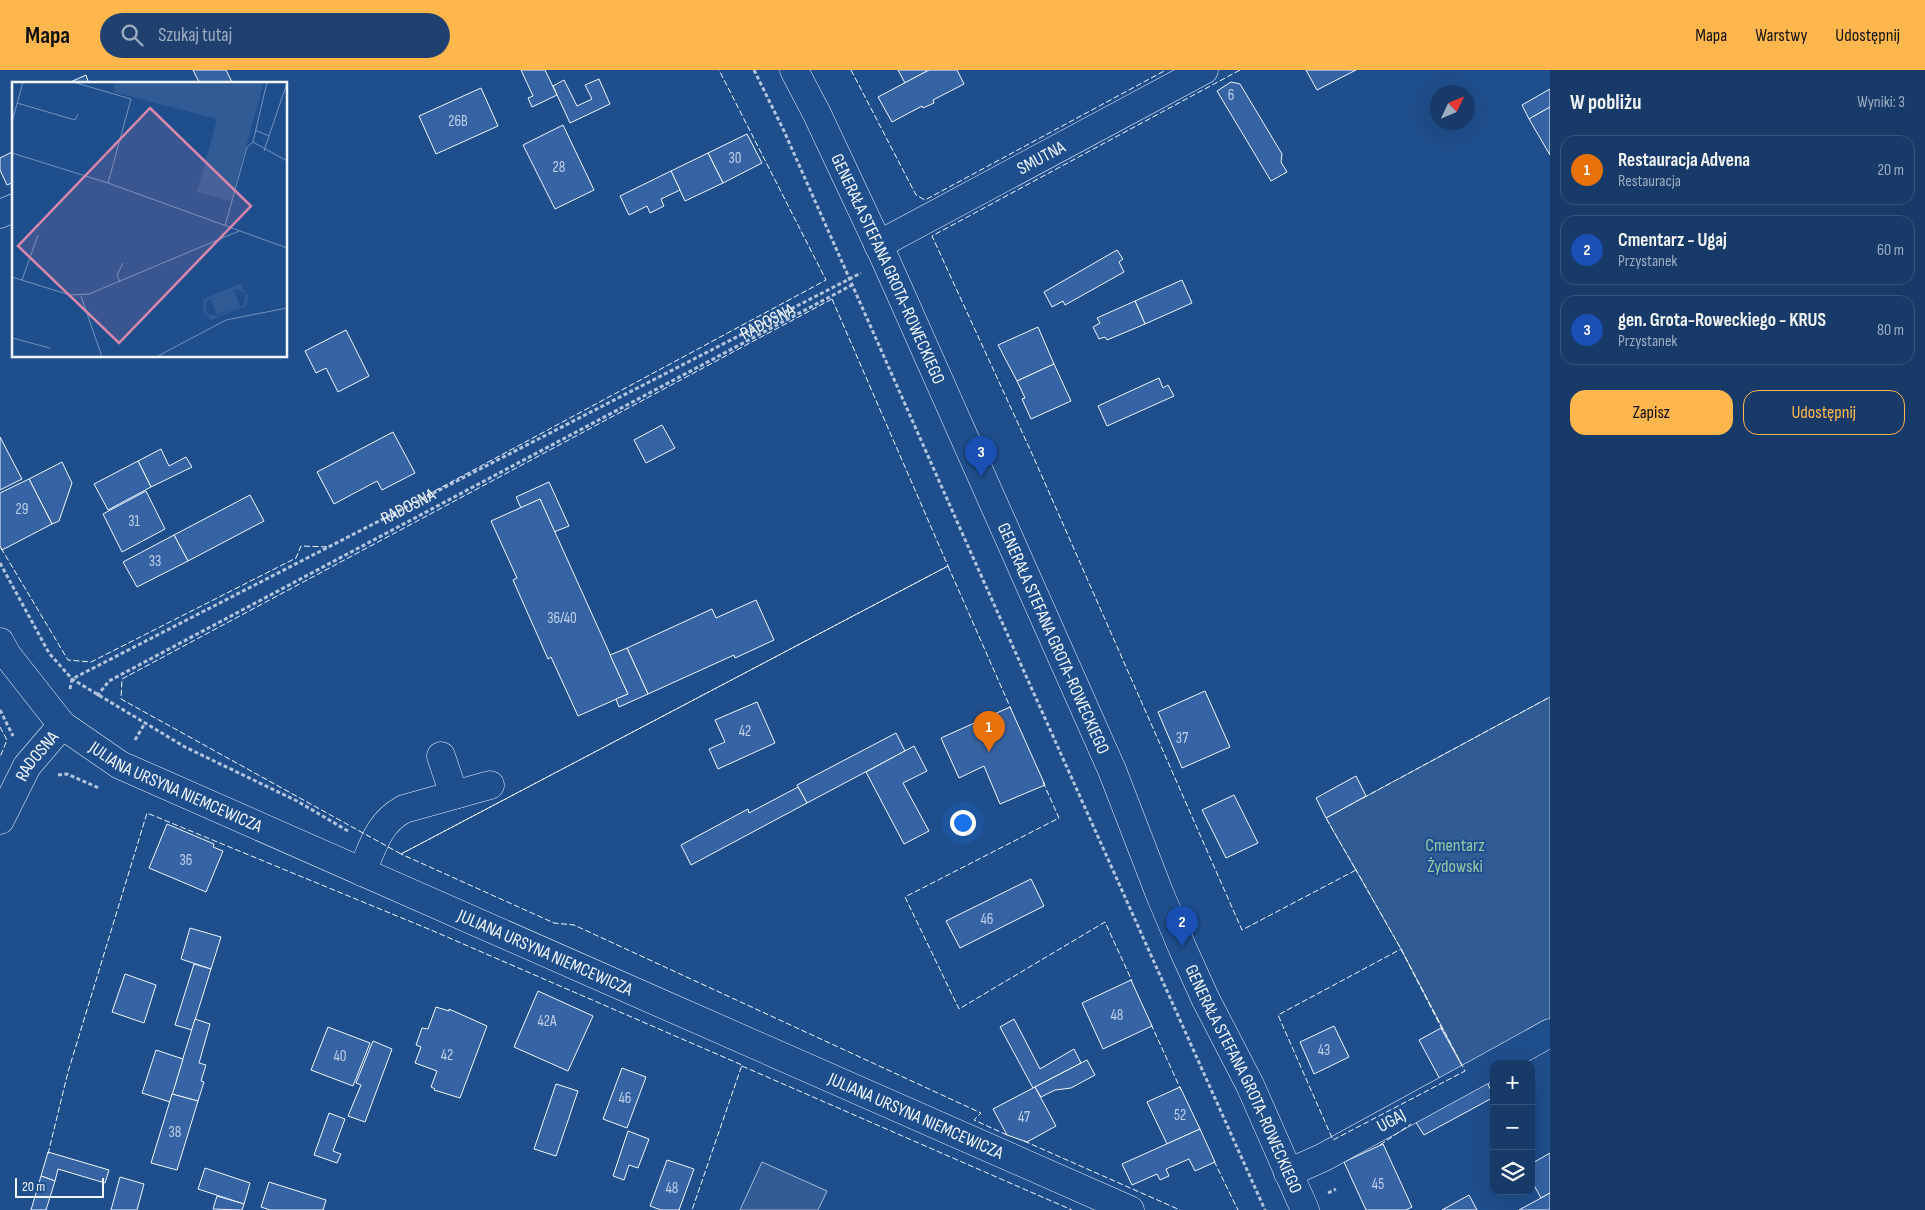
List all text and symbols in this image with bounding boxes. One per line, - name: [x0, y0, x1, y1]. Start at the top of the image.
- search box: [100, 13, 450, 58]
- text: Mapa: [25, 21, 70, 50]
- icon: search: [118, 21, 146, 49]
- text: Szukaj tutaj: [158, 24, 232, 47]
- text: Mapa: [1695, 25, 1727, 46]
- text: Warstwy: [1755, 25, 1807, 46]
- text: Udostępnij: [1835, 25, 1900, 46]
- inset map: [12, 82, 288, 358]
- north arrow: [1430, 85, 1475, 130]
- house number: 6: [1228, 86, 1234, 105]
- text: W pobliżu: [1570, 90, 1641, 115]
- text: Wyniki: 3: [1857, 93, 1905, 112]
- house number: 26B: [448, 112, 468, 131]
- street label: SMUTNA: [1014, 136, 1069, 179]
- house number: 30: [729, 149, 741, 168]
- text: Restauracja Advena: [1618, 149, 1750, 172]
- street label: GENERAŁA STEFANA GROTA-ROWECKIEGO: [826, 150, 949, 387]
- house number: 28: [553, 158, 565, 177]
- text: 1: [1584, 161, 1590, 180]
- text: 20 m: [1877, 161, 1904, 180]
- text: Restauracja: [1618, 172, 1681, 191]
- text: Cmentarz - Ugaj: [1618, 229, 1727, 252]
- text: 2: [1583, 241, 1591, 260]
- text: 60 m: [1877, 241, 1904, 260]
- text: Przystanek: [1618, 252, 1677, 271]
- street label: RADOSNA: [737, 299, 798, 344]
- text: gen. Grota-Roweckiego - KRUS: [1618, 309, 1826, 332]
- text: 3: [1583, 321, 1591, 340]
- text: 80 m: [1877, 321, 1904, 340]
- text: Przystanek: [1618, 332, 1677, 351]
- button: Zapisz: [1570, 390, 1733, 435]
- button: Udostępnij: [1743, 390, 1905, 435]
- pin: 3: [965, 436, 997, 477]
- street label: RADOSNA: [377, 484, 439, 529]
- house number: 29: [16, 500, 28, 519]
- house number: 31: [128, 512, 141, 531]
- street label: GENERAŁA STEFANA GROTA-ROWECKIEGO: [993, 520, 1114, 757]
- house number: 33: [149, 552, 161, 571]
- house number: 36/40: [547, 609, 577, 628]
- pin: 1: [973, 711, 1005, 752]
- house number: 42: [739, 722, 751, 741]
- street label: RADOSNA: [11, 727, 63, 785]
- house number: 37: [1176, 729, 1188, 748]
- street label: JULIANA URSYNA NIEMCEWICZA: [84, 736, 265, 837]
- your location: [950, 810, 976, 836]
- park label: Cmentarz Żydowski: [1425, 835, 1485, 877]
- house number: 36: [180, 851, 192, 870]
- street label: JULIANA URSYNA NIEMCEWICZA: [453, 905, 636, 1001]
- pin: 2: [1166, 906, 1198, 947]
- house number: 46: [981, 910, 993, 929]
- street label: GENERAŁA STEFANA GROTA-ROWECKIEGO: [1180, 961, 1306, 1197]
- house number: 48: [1111, 1006, 1123, 1025]
- house number: 42A: [538, 1012, 557, 1031]
- house number: 43: [1318, 1041, 1330, 1060]
- house number: 42: [441, 1046, 453, 1065]
- house number: 40: [334, 1047, 346, 1066]
- map controls: [1490, 1060, 1535, 1195]
- button: +: [1490, 1060, 1535, 1105]
- street label: JULIANA URSYNA NIEMCEWICZA: [824, 1068, 1007, 1164]
- house number: 46: [619, 1089, 631, 1108]
- street label: UGAJ: [1373, 1104, 1409, 1137]
- button: −: [1490, 1105, 1535, 1150]
- house number: 52: [1174, 1106, 1186, 1125]
- house number: 47: [1018, 1108, 1030, 1127]
- house number: 38: [169, 1123, 181, 1142]
- button: layers: [1490, 1150, 1535, 1195]
- scale bar: [15, 1175, 104, 1198]
- house number: 45: [1372, 1175, 1384, 1194]
- text: 20 m: [22, 1178, 45, 1195]
- house number: 48: [666, 1179, 678, 1198]

